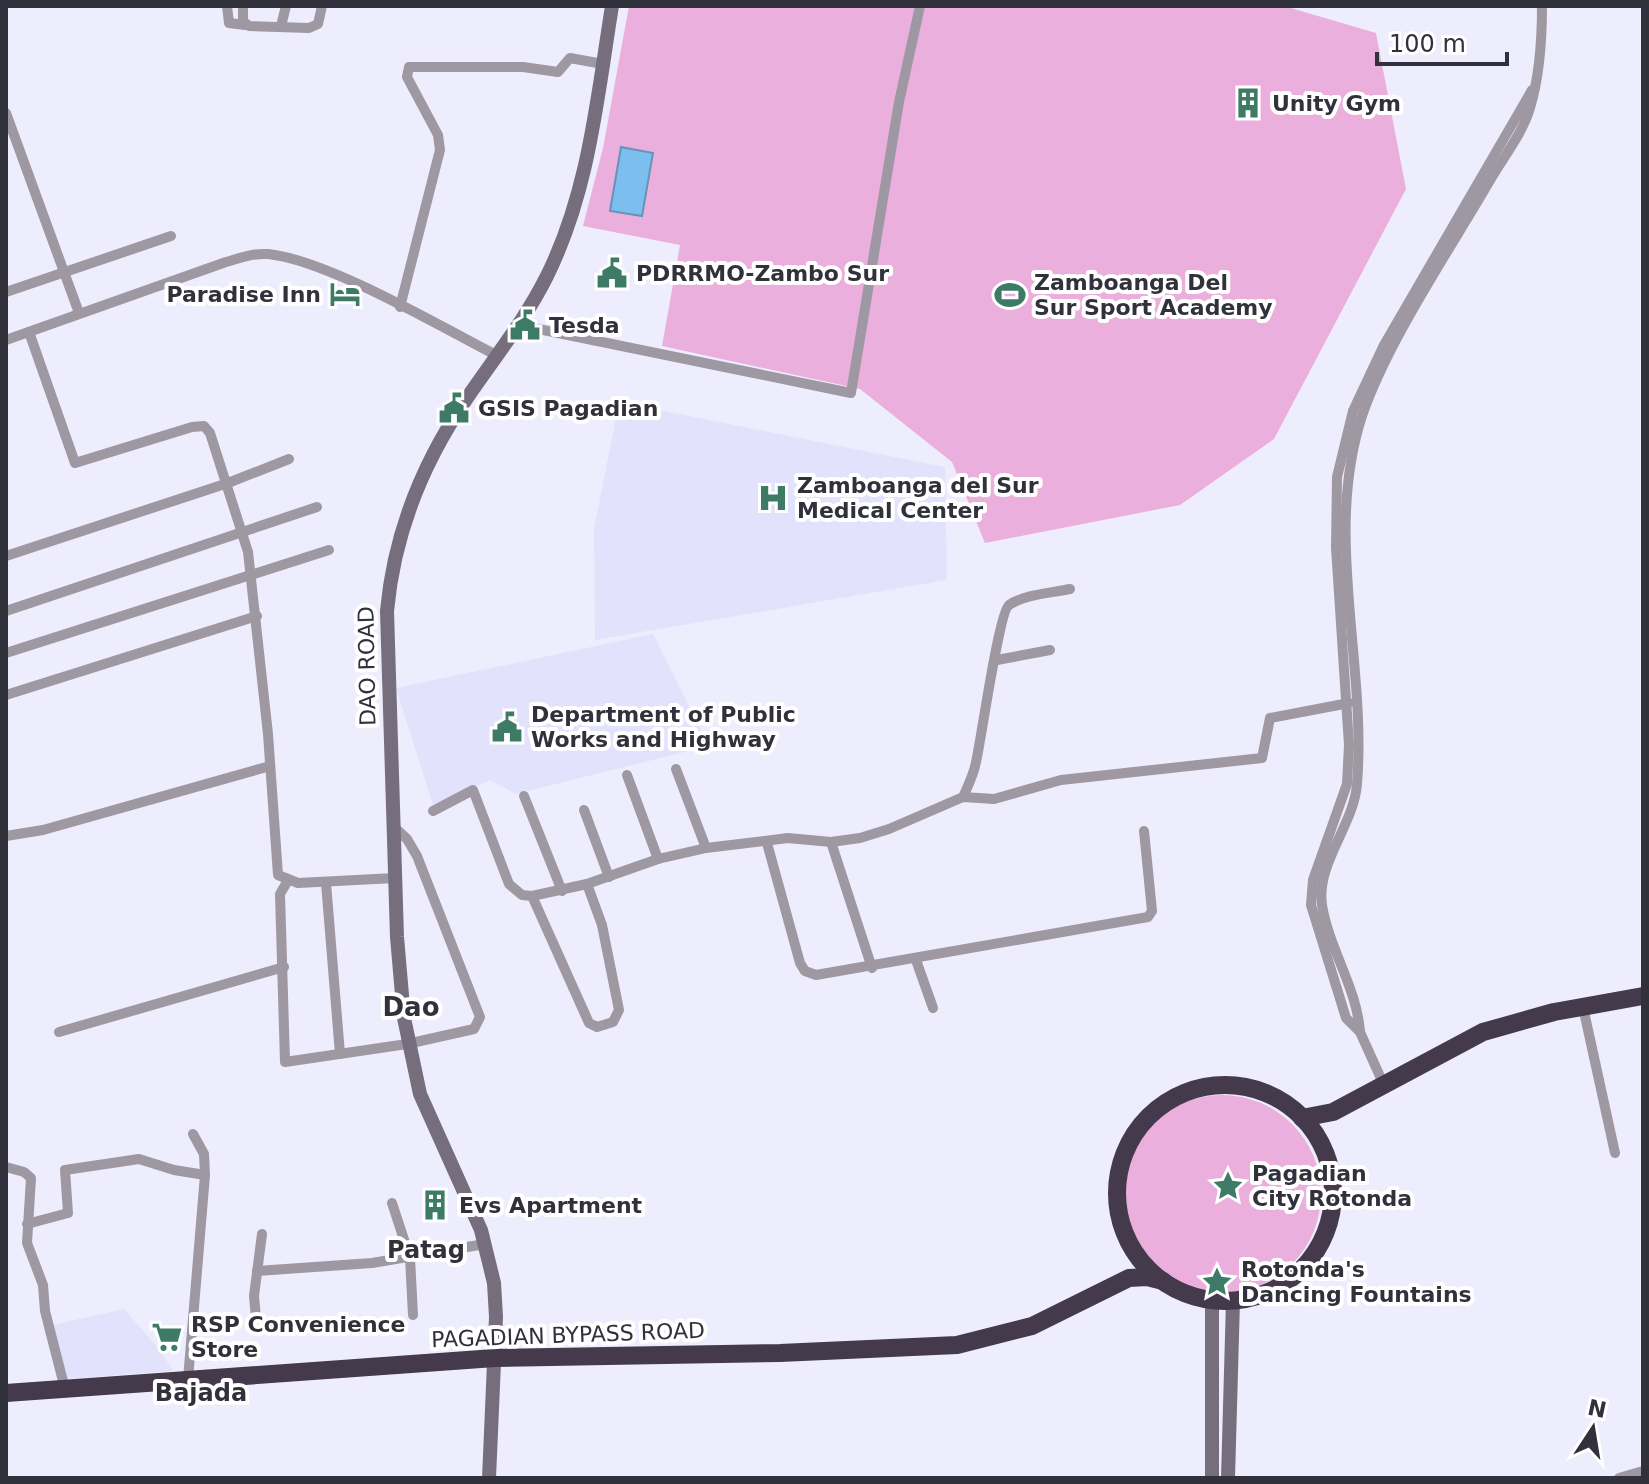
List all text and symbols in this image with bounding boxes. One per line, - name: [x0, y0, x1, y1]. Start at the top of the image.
- scale bar: [1377, 16, 1507, 66]
- text: 100 m: [1389, 30, 1466, 58]
- building icon: Unity Gym: [1231, 86, 1265, 120]
- place label: Unity Gym: [1272, 91, 1401, 116]
- public building icon: PDRRMO-Zambo Sur: [595, 256, 629, 290]
- place label: PDRRMO-Zambo Sur: [636, 261, 889, 286]
- place label: Zamboanga Del Sur Sport Academy: [1034, 270, 1273, 320]
- hotel icon: Paradise Inn: [328, 277, 362, 311]
- sports icon: Zamboanga Del Sur Sport Academy: [993, 278, 1027, 312]
- place label: Paradise Inn: [166, 282, 321, 307]
- public building icon: Tesda: [508, 308, 542, 342]
- place label: Tesda: [549, 313, 620, 338]
- public building icon: GSIS Pagadian: [437, 391, 471, 425]
- place label: GSIS Pagadian: [478, 396, 658, 421]
- place label: Zamboanga del Sur Medical Center: [797, 473, 1039, 523]
- hospital icon: Zamboanga del Sur Medical Center: [756, 481, 790, 515]
- street label: DAO ROAD: [353, 606, 381, 726]
- place label: Department of Public Works and Highway: [531, 702, 796, 752]
- public building icon: Department of Public Works and Highway: [490, 710, 524, 744]
- district label: Dao: [383, 992, 440, 1022]
- place label: Pagadian City Rotonda: [1252, 1161, 1412, 1211]
- place icon: Pagadian City Rotonda: [1211, 1169, 1245, 1203]
- building icon: Evs Apartment: [418, 1188, 452, 1222]
- place label: Evs Apartment: [459, 1193, 643, 1218]
- district label: Patag: [387, 1236, 465, 1264]
- place label: Rotonda's Dancing Fountains: [1241, 1257, 1472, 1307]
- place icon: Rotonda's Dancing Fountains: [1200, 1265, 1234, 1299]
- place label: RSP Convenience Store: [191, 1312, 406, 1362]
- street label: PAGADIAN BYPASS ROAD: [431, 1318, 705, 1352]
- supermarket icon: RSP Convenience Store: [150, 1320, 184, 1354]
- district label: Bajada: [155, 1379, 247, 1407]
- north arrow: [1553, 1388, 1633, 1468]
- text: N: [1585, 1395, 1609, 1423]

